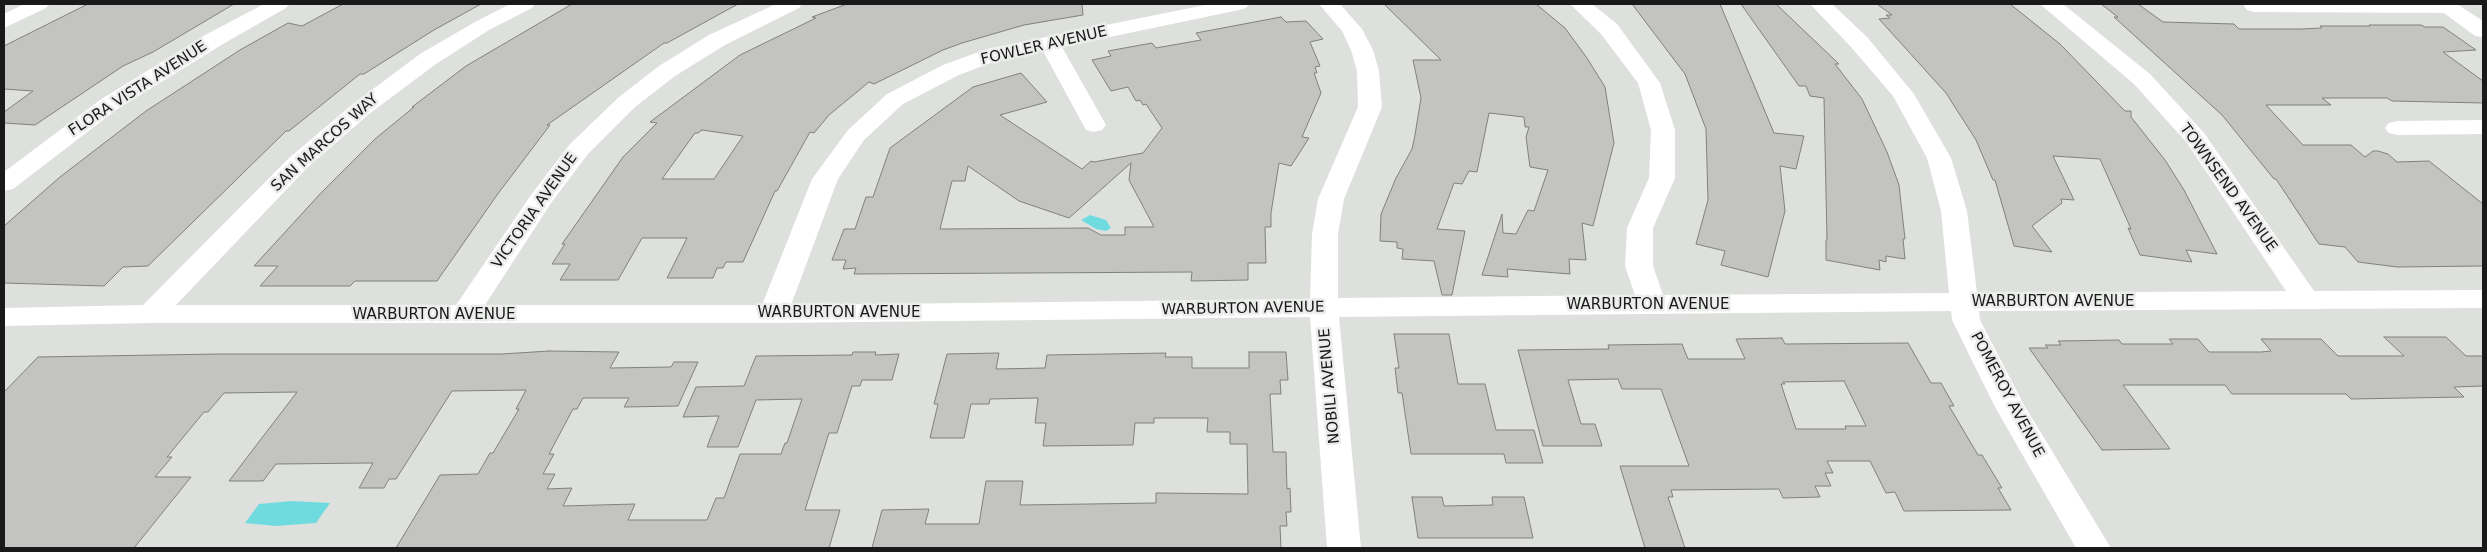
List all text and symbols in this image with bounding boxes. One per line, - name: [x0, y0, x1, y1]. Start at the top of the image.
- street label: FOWLER AVENUE: [979, 23, 1109, 69]
- street label: FLORA VISTA AVENUE: [66, 38, 210, 140]
- street label: SAN MARCOS WAY: [268, 90, 382, 196]
- street label: TOWNSEND AVENUE: [2175, 120, 2281, 256]
- street label: VICTORIA AVENUE: [488, 150, 582, 272]
- street label: WARBURTON AVENUE: [1972, 293, 2134, 311]
- street label: WARBURTON AVENUE: [1567, 296, 1729, 314]
- street label: WARBURTON AVENUE: [1161, 299, 1325, 319]
- street label: WARBURTON AVENUE: [758, 304, 920, 322]
- street label: WARBURTON AVENUE: [353, 306, 515, 324]
- street label: NOBILI AVENUE: [1316, 327, 1344, 445]
- street label: POMEROY AVENUE: [1966, 329, 2048, 461]

